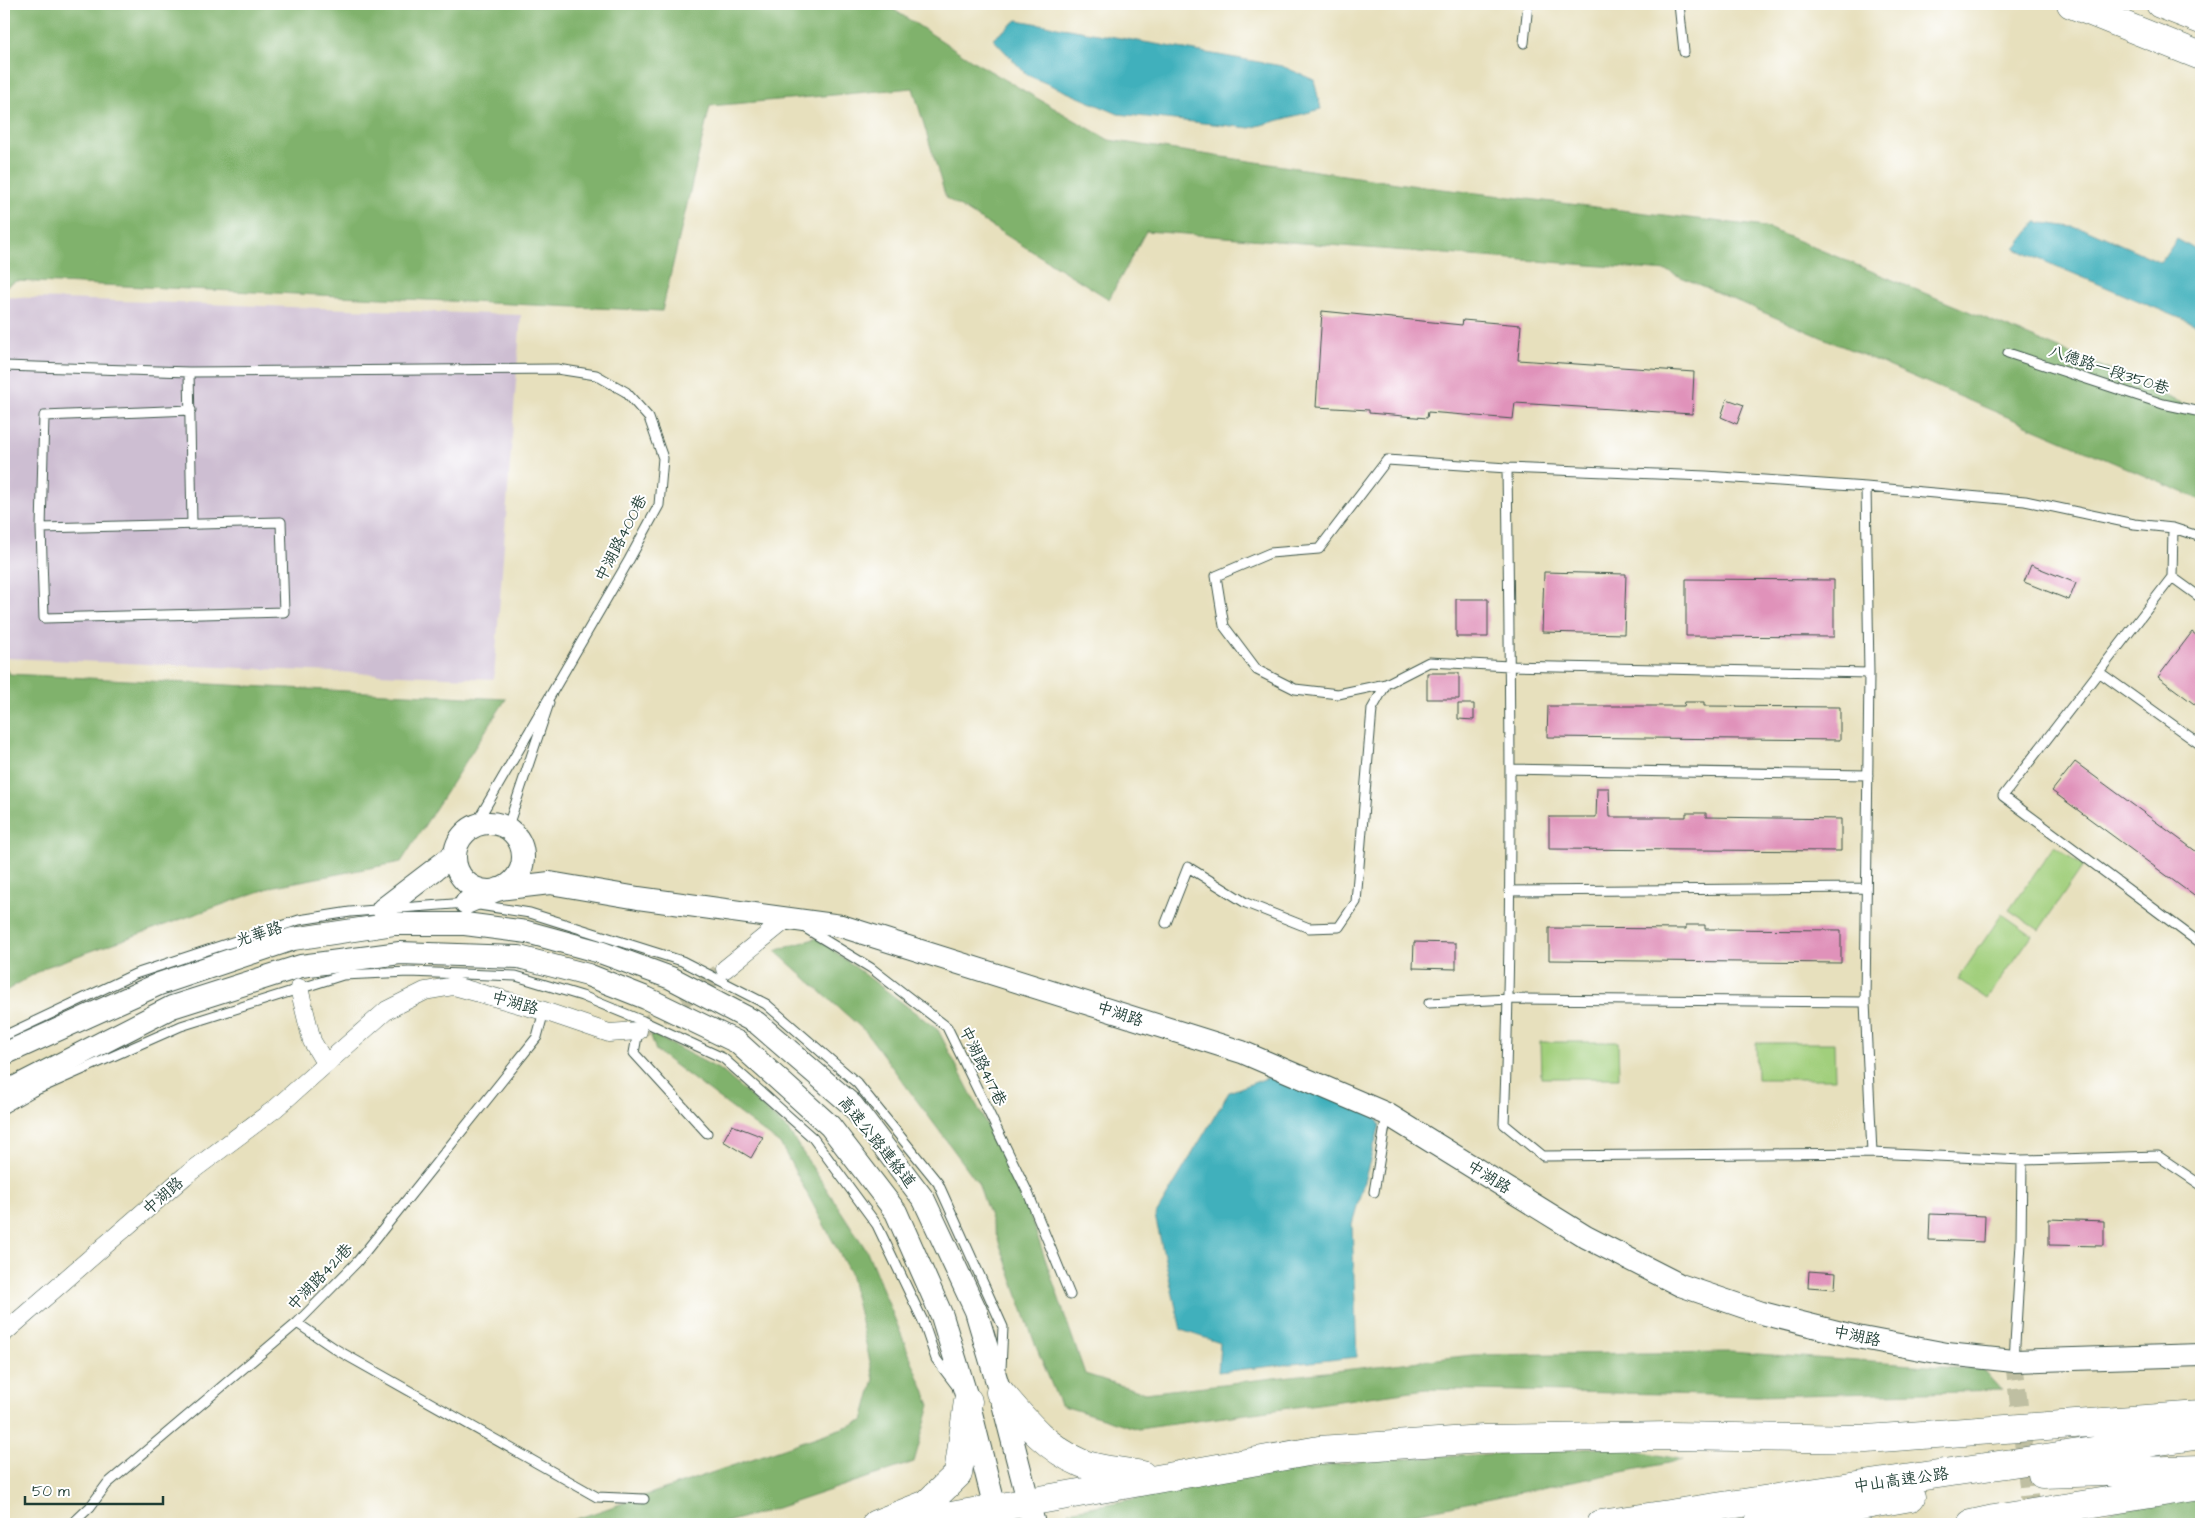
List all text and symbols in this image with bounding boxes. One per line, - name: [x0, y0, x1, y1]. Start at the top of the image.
- street label: 八德路一段350巷: [2046, 340, 2172, 400]
- street label: 中湖路400巷: [590, 491, 652, 585]
- street label: 光華路: [233, 916, 285, 952]
- street label: 中湖路: [489, 986, 541, 1020]
- street label: 中湖路: [1094, 996, 1146, 1032]
- street label: 中湖路417巷: [954, 1022, 1012, 1110]
- street label: 高速公路連絡道: [833, 1092, 921, 1192]
- street label: 中湖路: [1463, 1155, 1515, 1199]
- street label: 中湖路: [138, 1172, 188, 1220]
- street label: 中湖路421巷: [282, 1238, 358, 1316]
- street label: 中湖路: [1831, 1320, 1883, 1352]
- street label: 中山高速公路: [1852, 1462, 1950, 1498]
- scale bar: [25, 1473, 162, 1505]
- text: 50 m: [32, 1481, 70, 1502]

